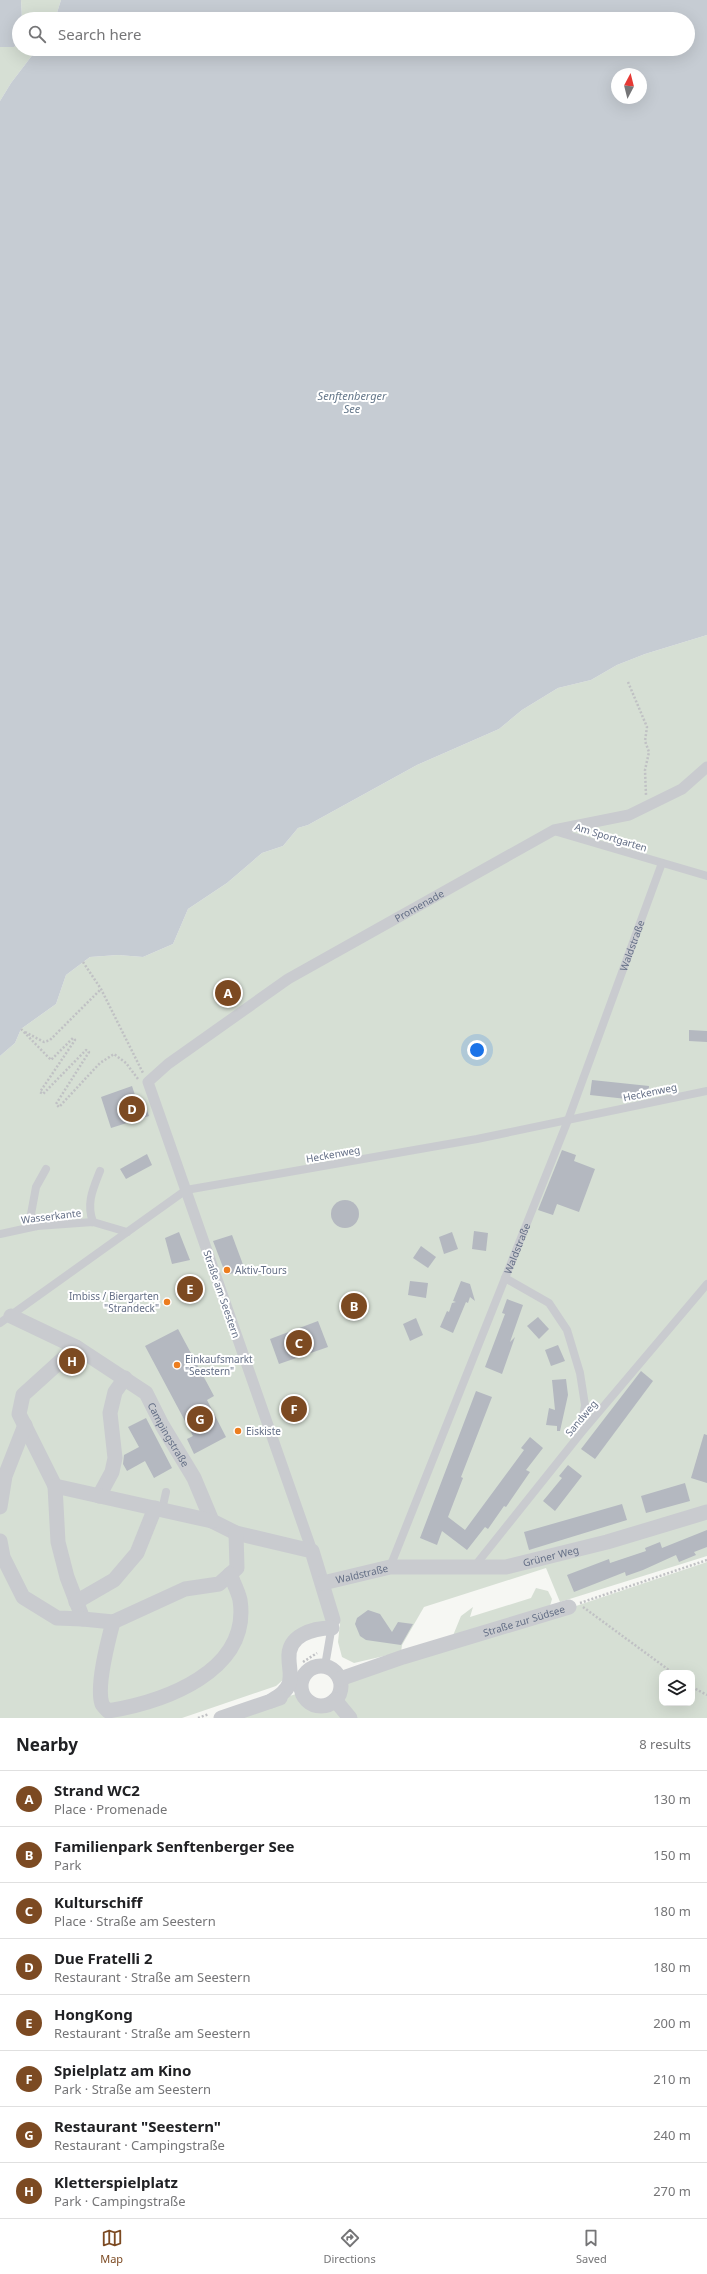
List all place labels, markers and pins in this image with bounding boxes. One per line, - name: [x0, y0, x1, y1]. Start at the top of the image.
- pin: A: [215, 978, 241, 1008]
- pin: D: [119, 1094, 145, 1124]
- place label: Aktiv-Tours: [235, 1263, 287, 1277]
- marker: Aktiv-Tours: [222, 1265, 232, 1275]
- pin: E: [177, 1274, 203, 1304]
- place label: Imbiss / Biergarten "Strandeck": [69, 1289, 159, 1315]
- pin: B: [341, 1291, 367, 1321]
- marker: Imbiss / Biergarten "Strandeck": [162, 1297, 172, 1307]
- pin: C: [286, 1328, 312, 1358]
- pin: H: [59, 1346, 85, 1376]
- place label: Einkaufsmarkt "Seestern": [185, 1352, 253, 1378]
- marker: Einkaufsmarkt "Seestern": [172, 1360, 182, 1370]
- pin: F: [281, 1394, 307, 1424]
- pin: G: [187, 1404, 213, 1434]
- place label: Eiskiste: [246, 1424, 281, 1438]
- marker: Eiskiste: [233, 1426, 243, 1436]

